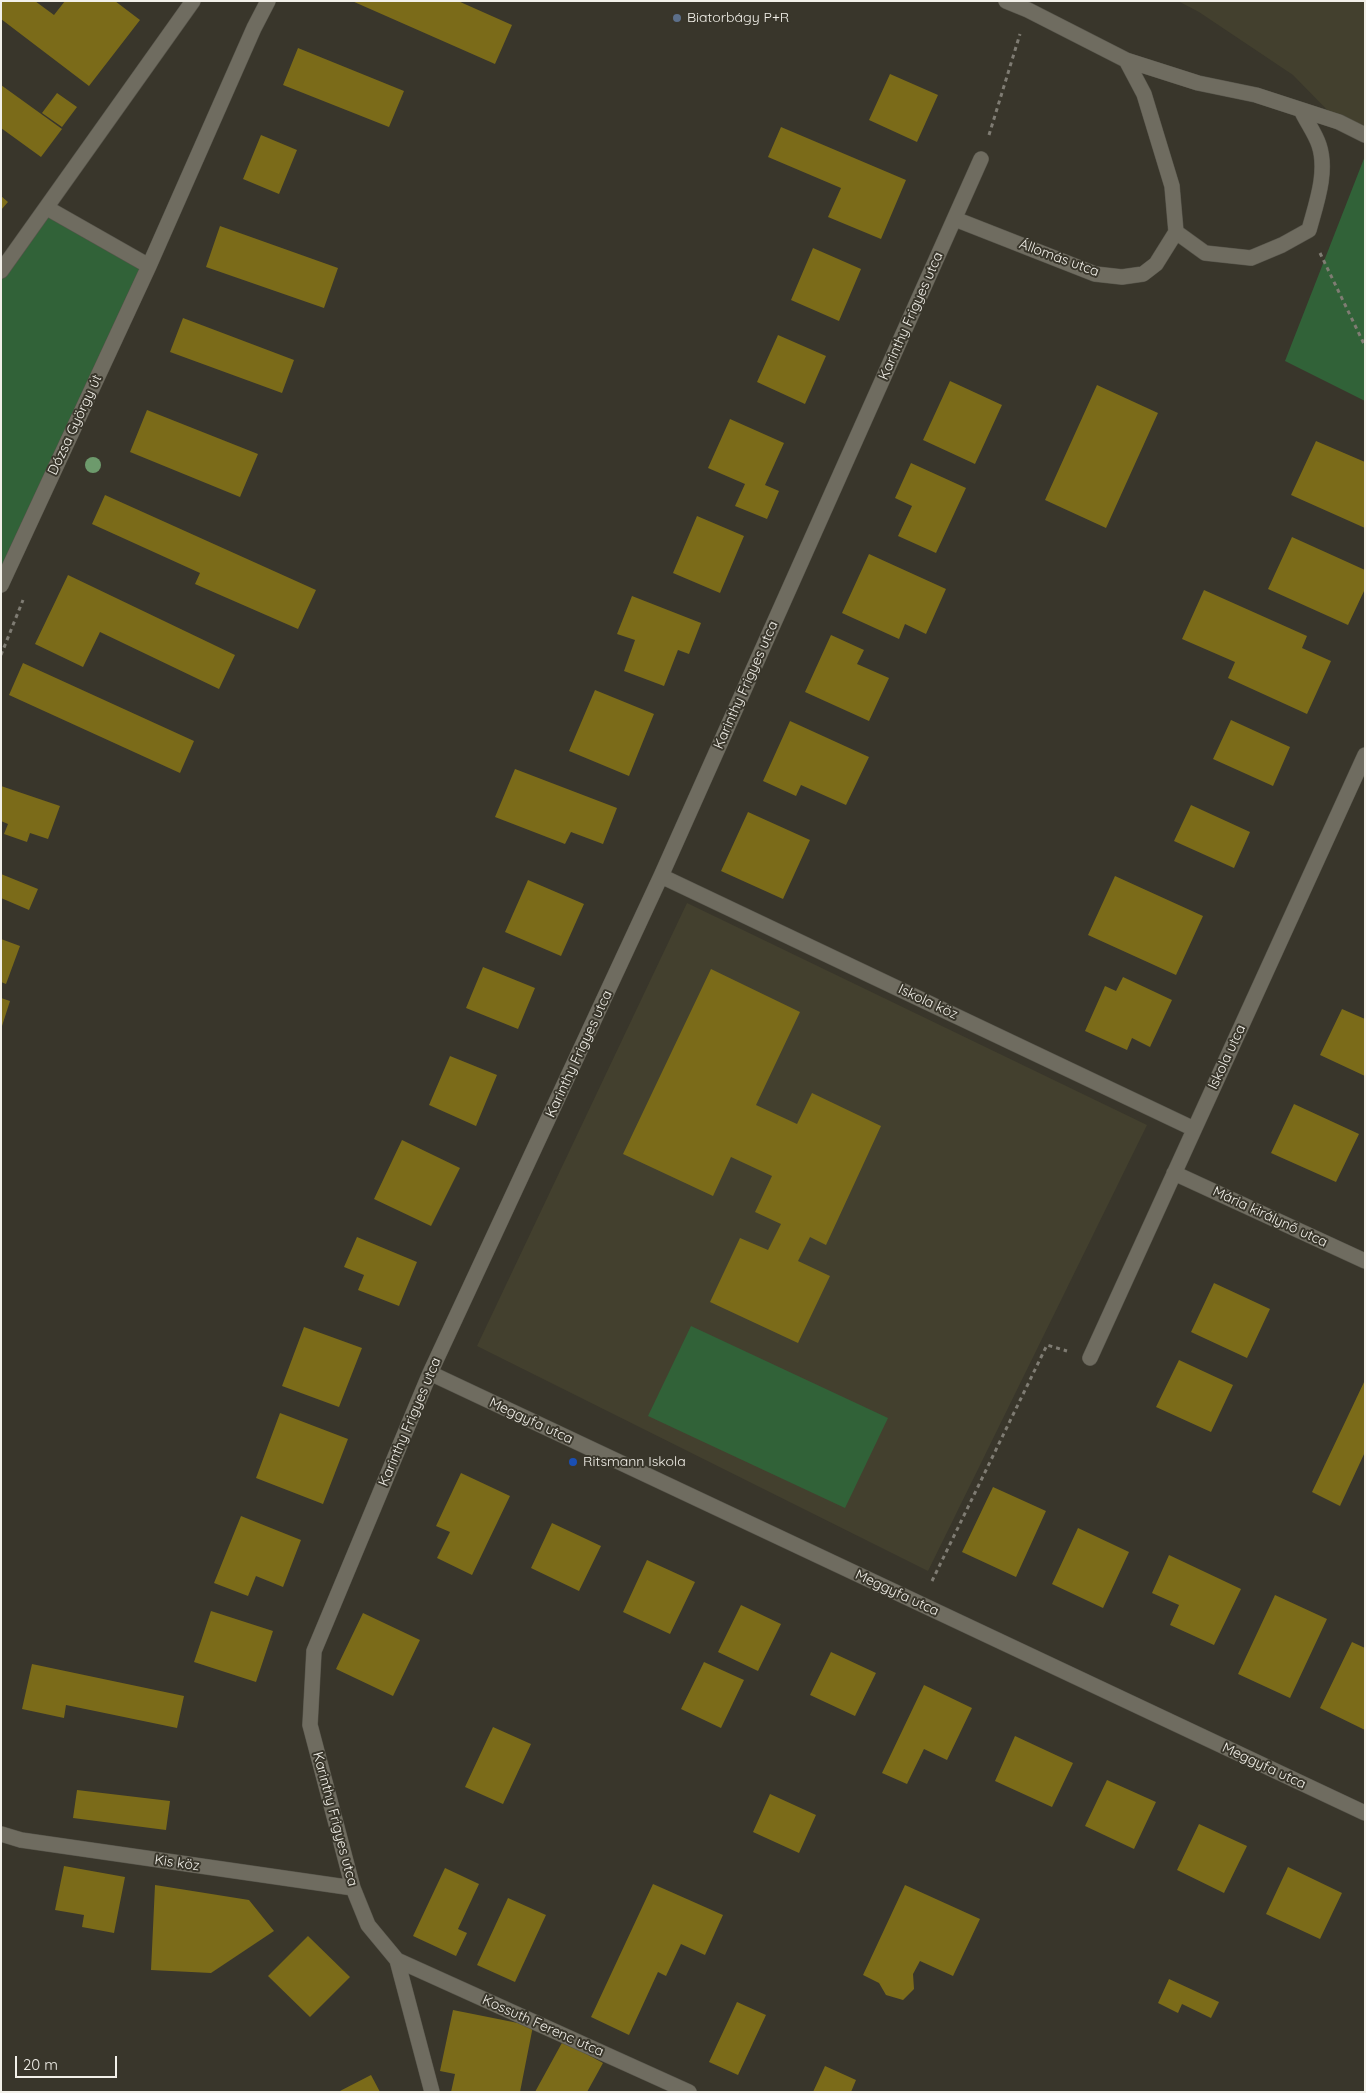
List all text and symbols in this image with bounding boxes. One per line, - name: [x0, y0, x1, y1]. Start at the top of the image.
- place label: Biatorbágy P+R: [687, 10, 789, 26]
- marker: Biatorbágy P+R: [671, 12, 683, 24]
- street label: Állomás utca: [1017, 236, 1101, 280]
- street label: Karinthy Frigyes utca: [875, 249, 947, 383]
- street label: Dózsa György út: [44, 372, 106, 478]
- street label: Karinthy Frigyes utca: [710, 618, 782, 752]
- street label: Iskola köz: [896, 981, 960, 1023]
- street label: Karinthy Frigyes utca: [542, 988, 616, 1120]
- street label: Iskola utca: [1205, 1022, 1249, 1092]
- street label: Mária királynő utca: [1210, 1183, 1330, 1251]
- street label: Karinthy Frigyes utca: [375, 1355, 445, 1489]
- street label: Meggyfa utca: [486, 1394, 576, 1448]
- place label: Ritsmann Iskola: [583, 1454, 686, 1470]
- marker: Ritsmann Iskola: [567, 1456, 579, 1468]
- street label: Meggyfa utca: [852, 1566, 942, 1620]
- street label: Meggyfa utca: [1219, 1739, 1309, 1793]
- street label: Karinthy Frigyes utca: [309, 1750, 361, 1888]
- street label: Kis köz: [153, 1852, 201, 1874]
- street label: Kossuth Ferenc utca: [480, 1992, 606, 2060]
- scale bar: [18, 2046, 120, 2078]
- text: 20 m: [23, 2055, 58, 2074]

